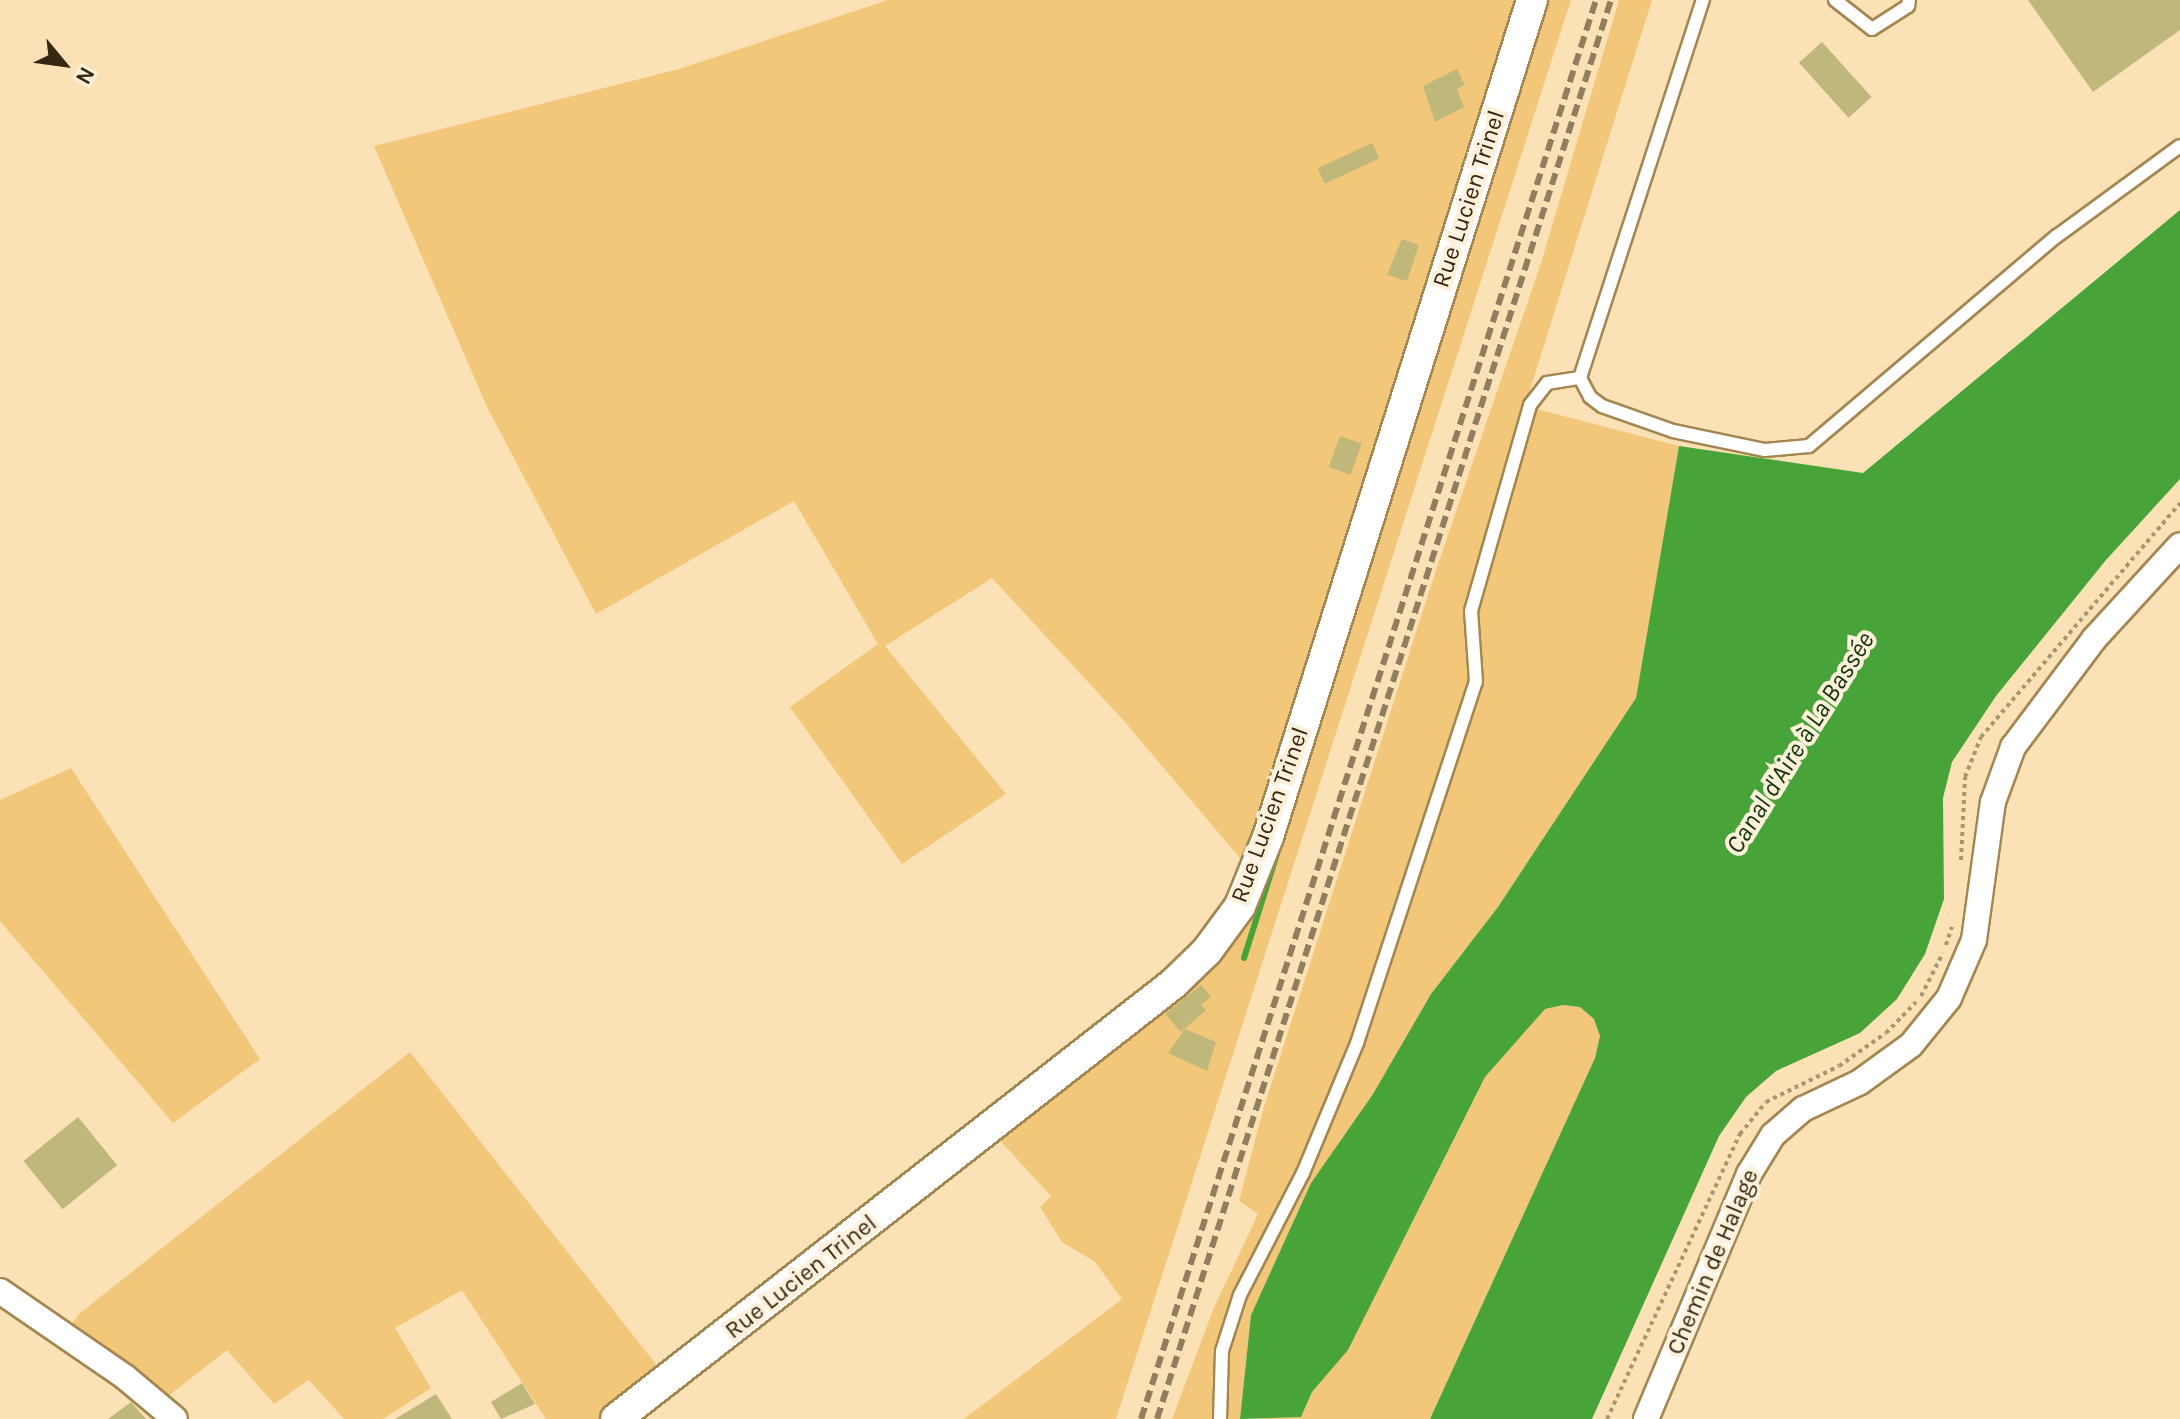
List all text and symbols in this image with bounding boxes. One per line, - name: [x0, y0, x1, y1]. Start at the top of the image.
- north arrow: [24, 24, 104, 104]
- text: N: [70, 62, 100, 89]
- street label: Rue Lucien Trinel: [1427, 107, 1511, 291]
- water label: Canal d'Aire à La Bassée: [1719, 626, 1881, 860]
- street label: Rue Lucien Trinel: [1225, 723, 1315, 907]
- street label: Chemin de Halage: [1661, 1165, 1765, 1359]
- street label: Rue Lucien Trinel: [719, 1209, 883, 1345]

